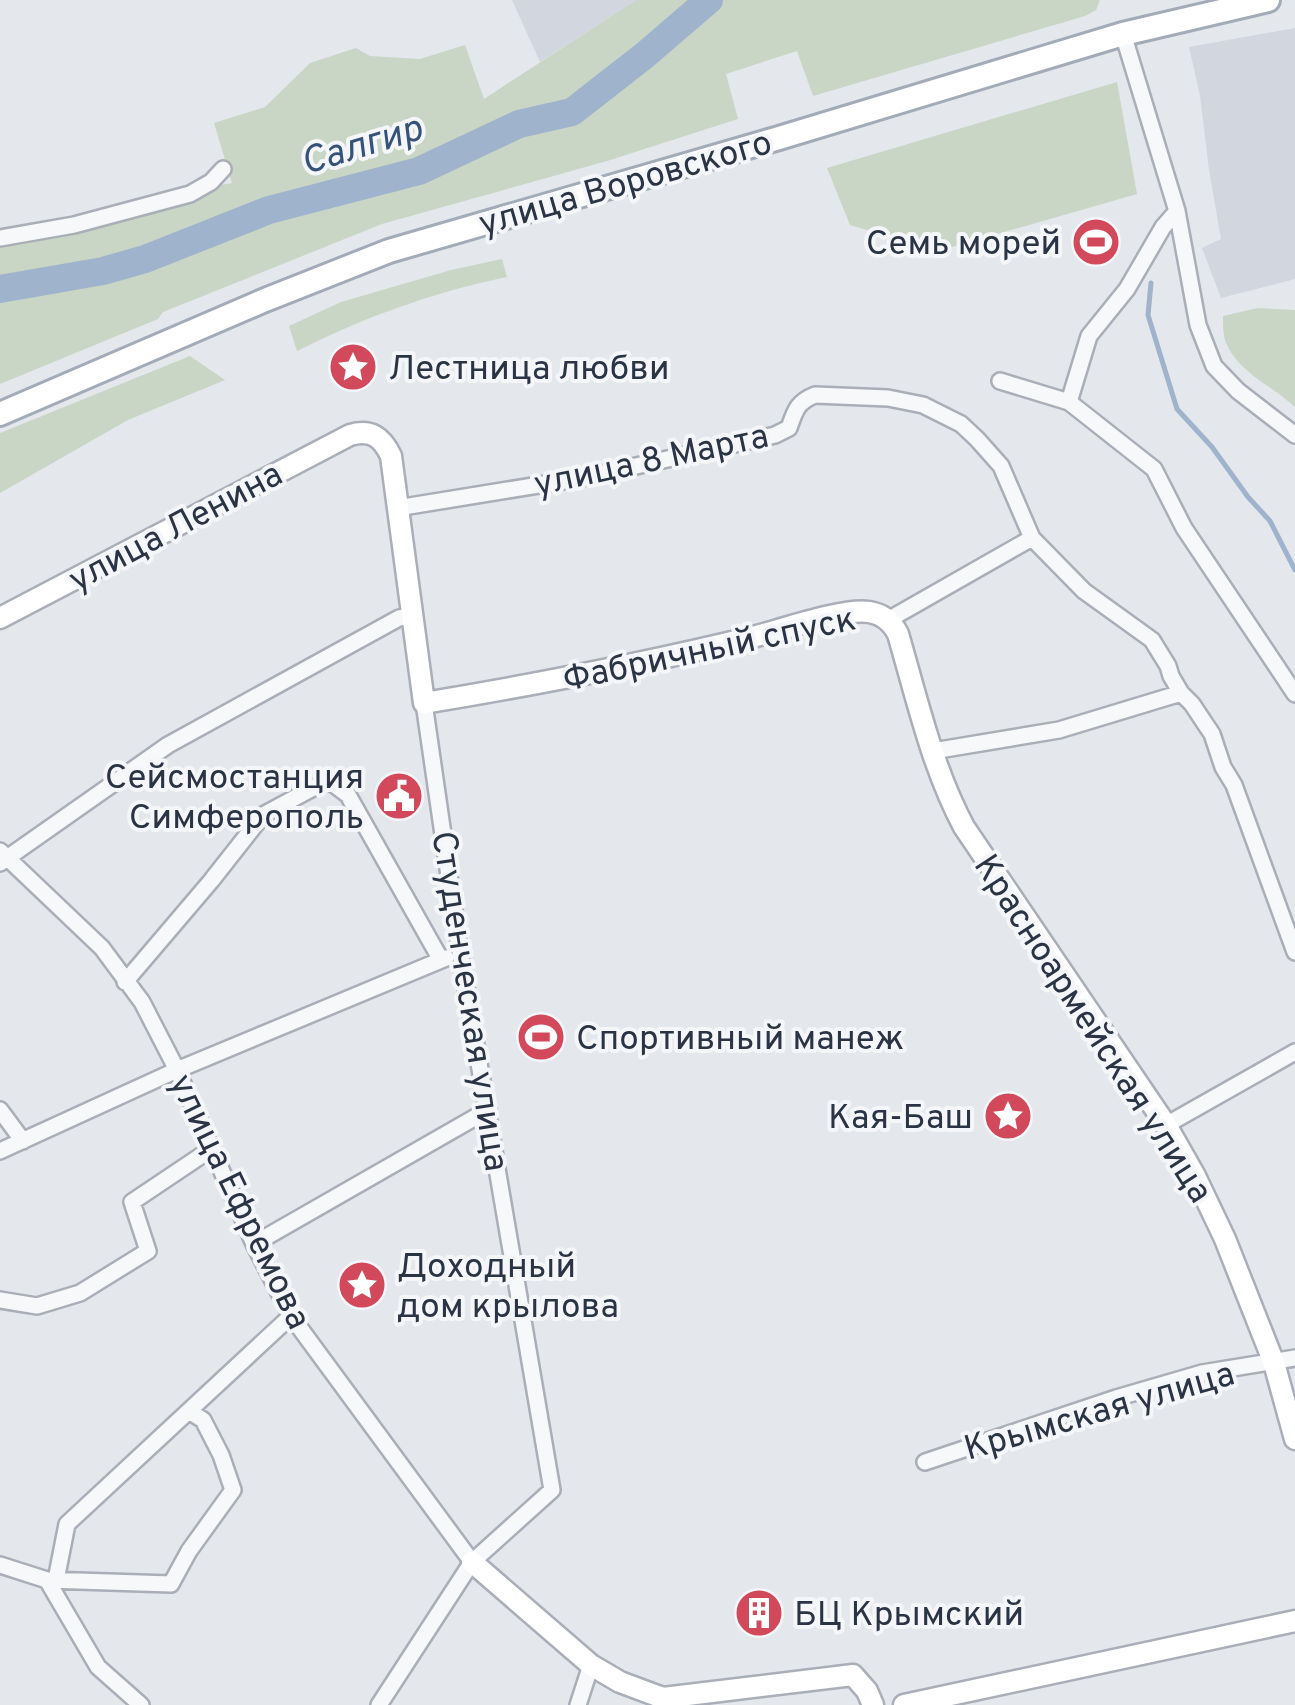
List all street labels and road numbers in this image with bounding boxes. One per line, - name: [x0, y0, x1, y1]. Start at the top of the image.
- street label: улица Воровского: [474, 122, 777, 248]
- street label: улица 8 Марта: [530, 416, 773, 508]
- street label: улица Ленина: [62, 454, 291, 604]
- street label: Фабричный спуск: [559, 598, 860, 703]
- street label: Студенческая улица: [419, 828, 517, 1175]
- street label: Красноармейская улица: [962, 847, 1221, 1212]
- street label: улица Ефремова: [157, 1067, 319, 1337]
- street label: Крымская улица: [960, 1353, 1240, 1473]

